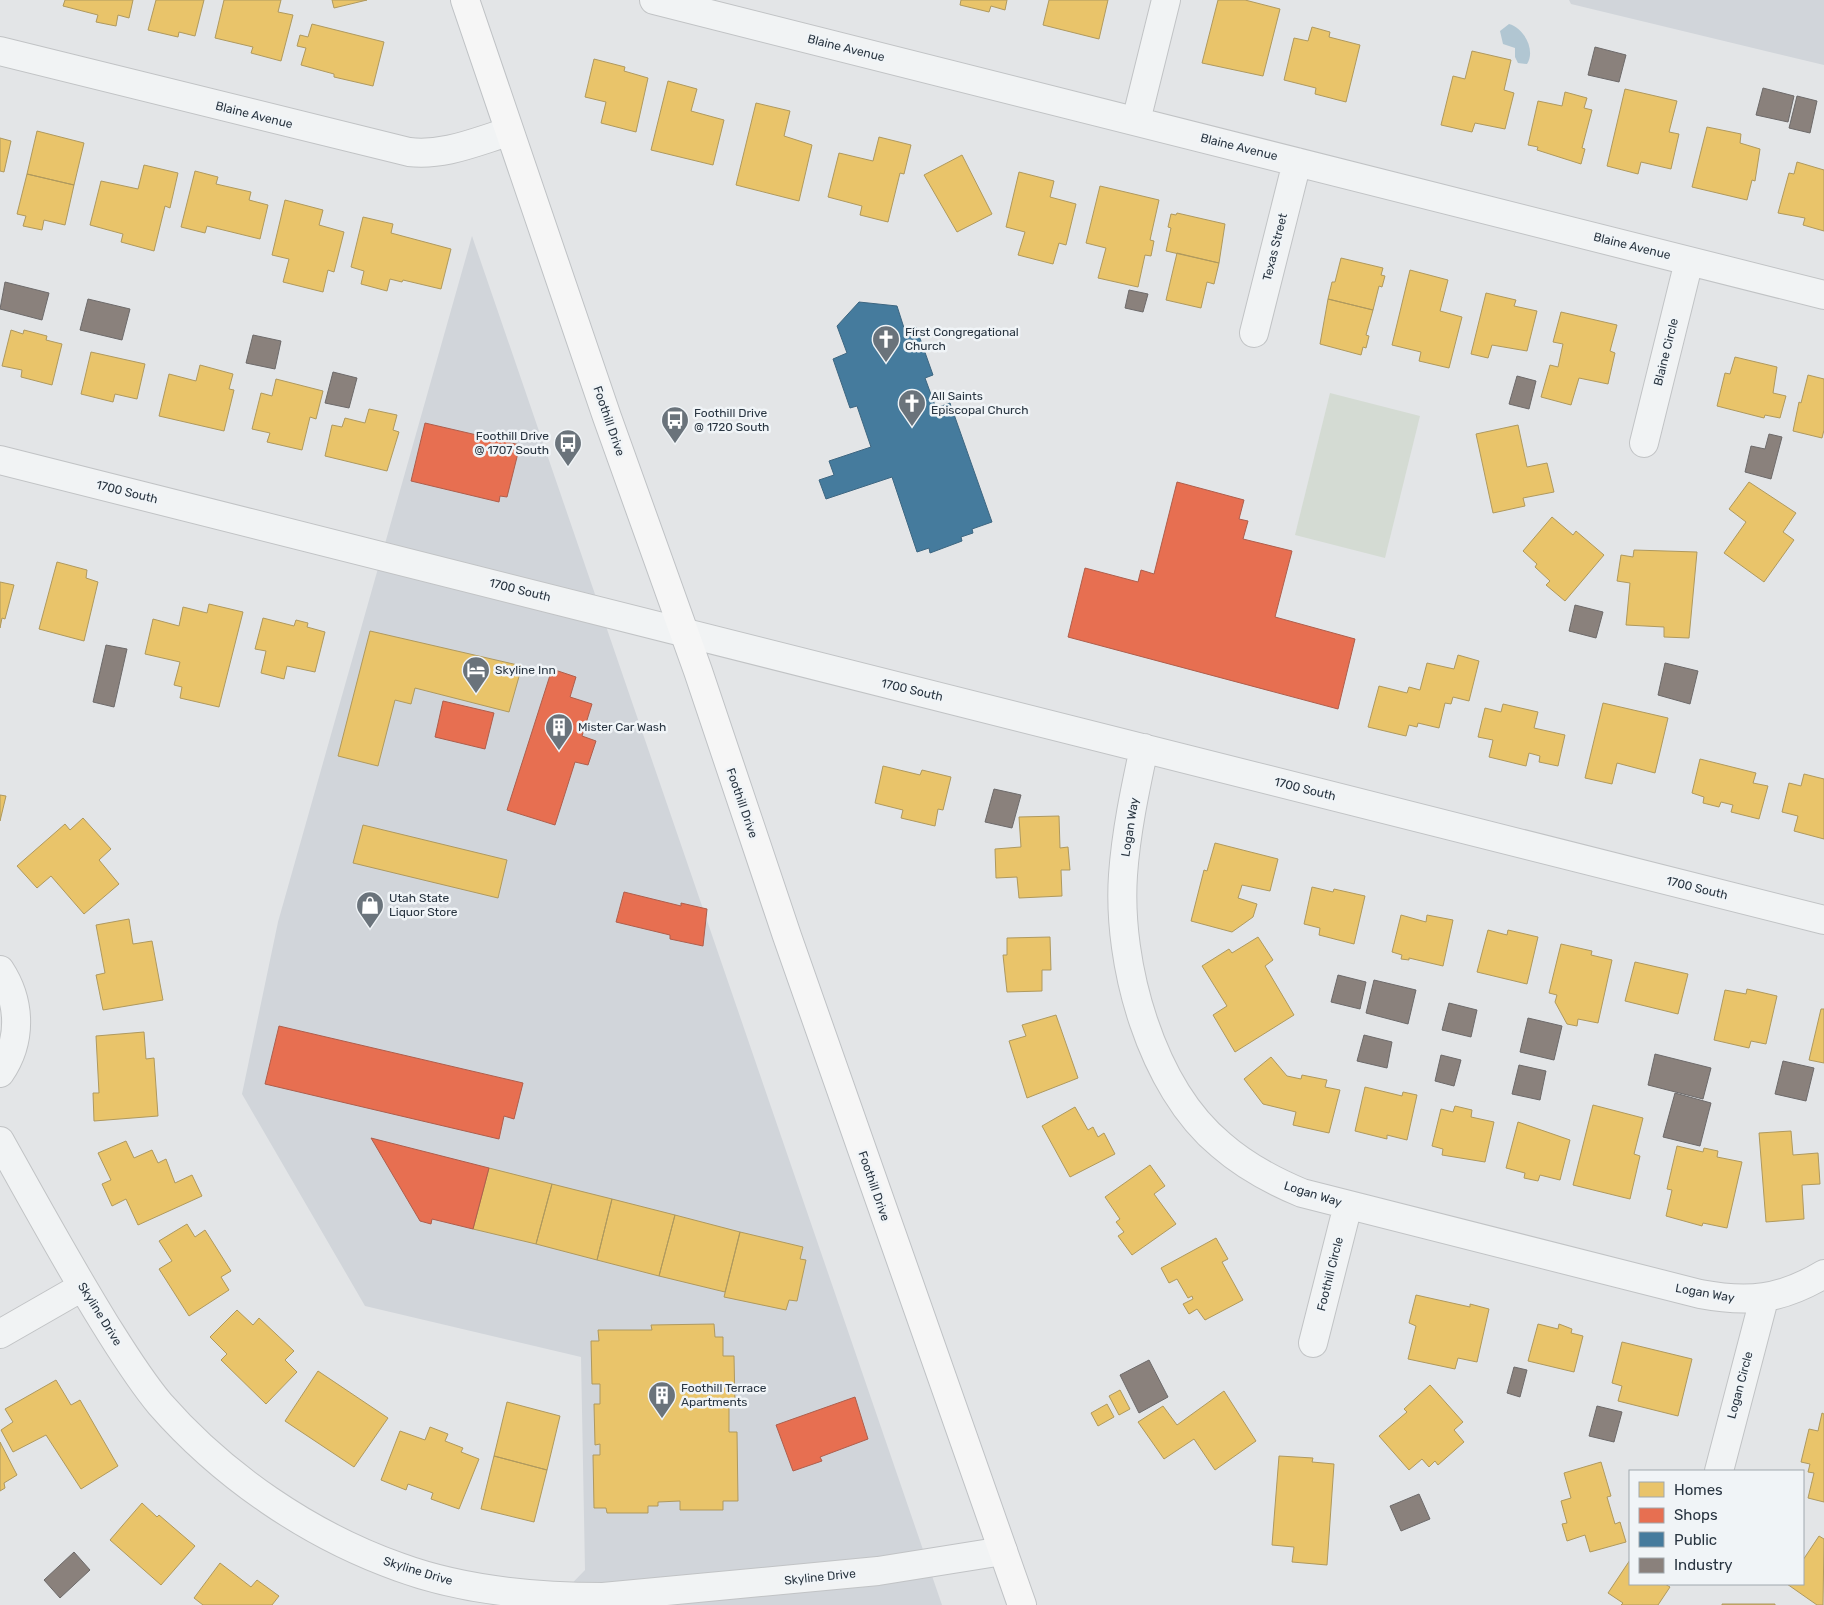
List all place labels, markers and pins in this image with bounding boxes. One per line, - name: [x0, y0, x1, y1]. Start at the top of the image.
- church icon: First Congregational Church: [871, 324, 901, 363]
- place label: First Congregational Church: [905, 325, 1019, 353]
- church icon: All Saints Episcopal Church: [897, 388, 927, 427]
- place label: All Saints Episcopal Church: [931, 389, 1029, 417]
- bus stop icon: Foothill Drive @ 1720 South: [660, 405, 690, 444]
- place label: Foothill Drive @ 1720 South: [694, 406, 769, 434]
- bus stop icon: Foothill Drive @ 1707 South: [553, 428, 583, 467]
- place label: Foothill Drive @ 1707 South: [474, 429, 549, 457]
- hotel icon: Skyline Inn: [461, 655, 491, 694]
- place label: Skyline Inn: [495, 663, 556, 677]
- building icon: Mister Car Wash: [544, 712, 574, 751]
- place label: Mister Car Wash: [578, 720, 666, 734]
- shop icon: Utah State Liquor Store: [355, 890, 385, 929]
- place label: Utah State Liquor Store: [389, 891, 458, 919]
- building icon: Foothill Terrace Apartments: [647, 1380, 677, 1419]
- place label: Foothill Terrace Apartments: [681, 1381, 767, 1409]

